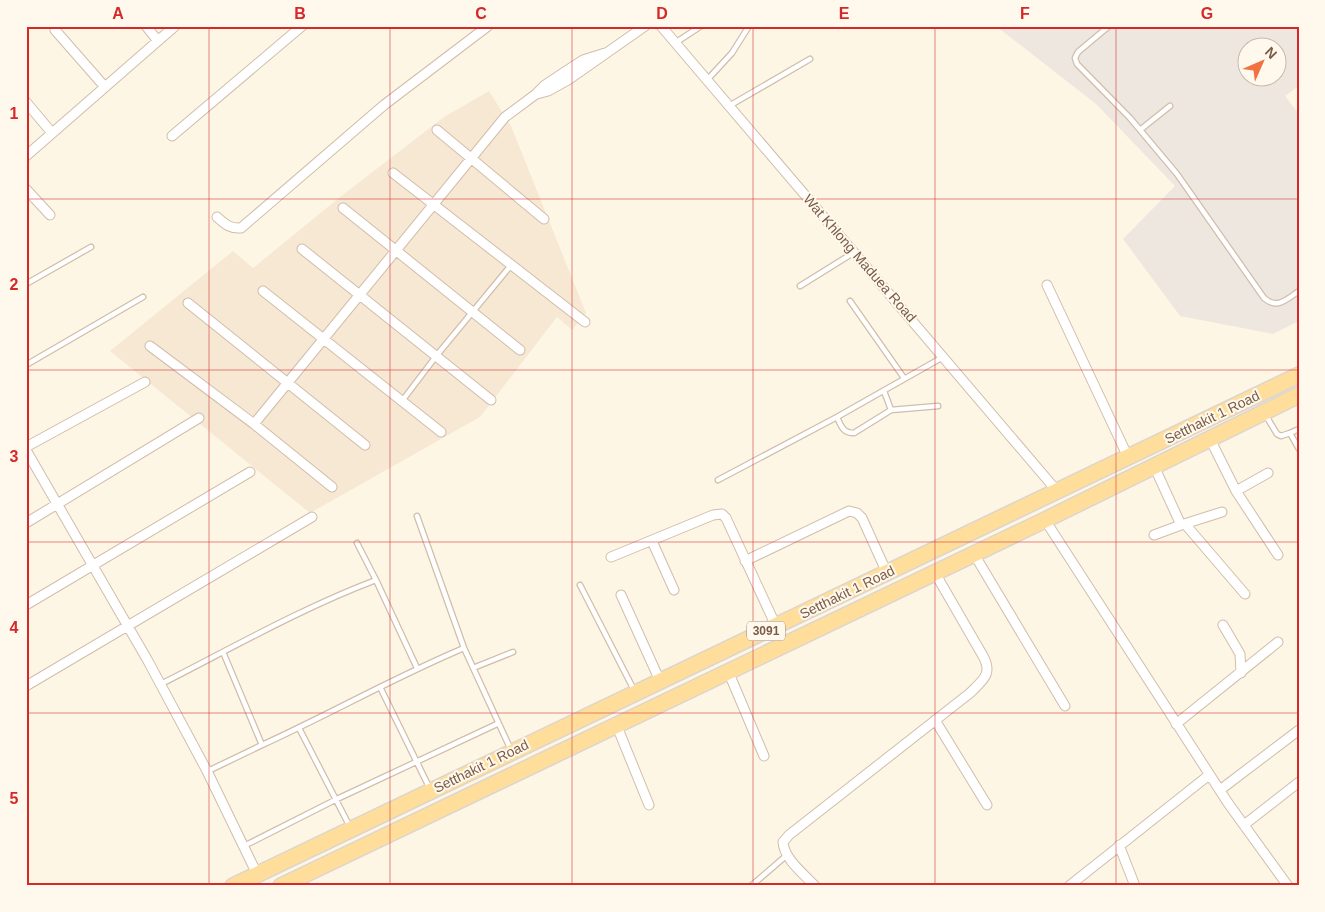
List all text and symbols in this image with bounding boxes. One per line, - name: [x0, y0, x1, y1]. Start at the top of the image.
- text: A: [112, 5, 124, 22]
- text: B: [294, 5, 306, 22]
- text: C: [475, 5, 487, 22]
- text: D: [656, 5, 668, 22]
- text: E: [839, 5, 850, 22]
- text: F: [1020, 5, 1030, 22]
- text: G: [1201, 5, 1213, 22]
- north arrow: [1238, 38, 1288, 88]
- text: N: [1262, 44, 1280, 62]
- text: 1: [10, 105, 19, 122]
- street label: Wat Khlong Maduea Road: [800, 191, 920, 325]
- text: 2: [10, 276, 19, 293]
- street label: Setthakit 1 Road: [1162, 387, 1262, 447]
- text: 3: [10, 448, 19, 465]
- street label: Setthakit 1 Road: [797, 562, 897, 622]
- text: 4: [10, 619, 19, 636]
- road number: 3091: [747, 622, 785, 640]
- street label: Setthakit 1 Road: [431, 736, 531, 796]
- text: 5: [10, 790, 19, 807]

